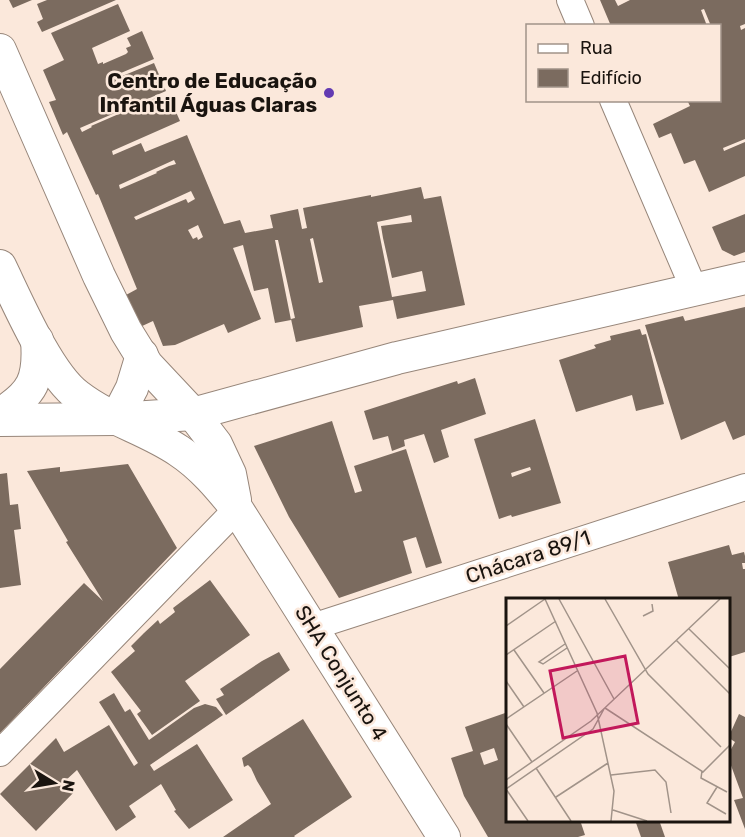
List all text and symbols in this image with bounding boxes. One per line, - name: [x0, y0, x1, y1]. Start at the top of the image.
- legend: [526, 24, 721, 102]
- text: Rua: [580, 37, 613, 59]
- text: Edifício: [580, 67, 642, 89]
- place label: Centro de Educação Infantil Águas Claras: [100, 68, 317, 117]
- marker: Centro de Educação Infantil Águas Claras: [322, 86, 336, 100]
- street label: Chácara 89/1: [462, 525, 593, 588]
- inset map: [506, 598, 730, 822]
- street label: SHA Conjunto 4: [290, 601, 393, 745]
- north arrow: [24, 753, 84, 813]
- text: N: [58, 778, 79, 793]

